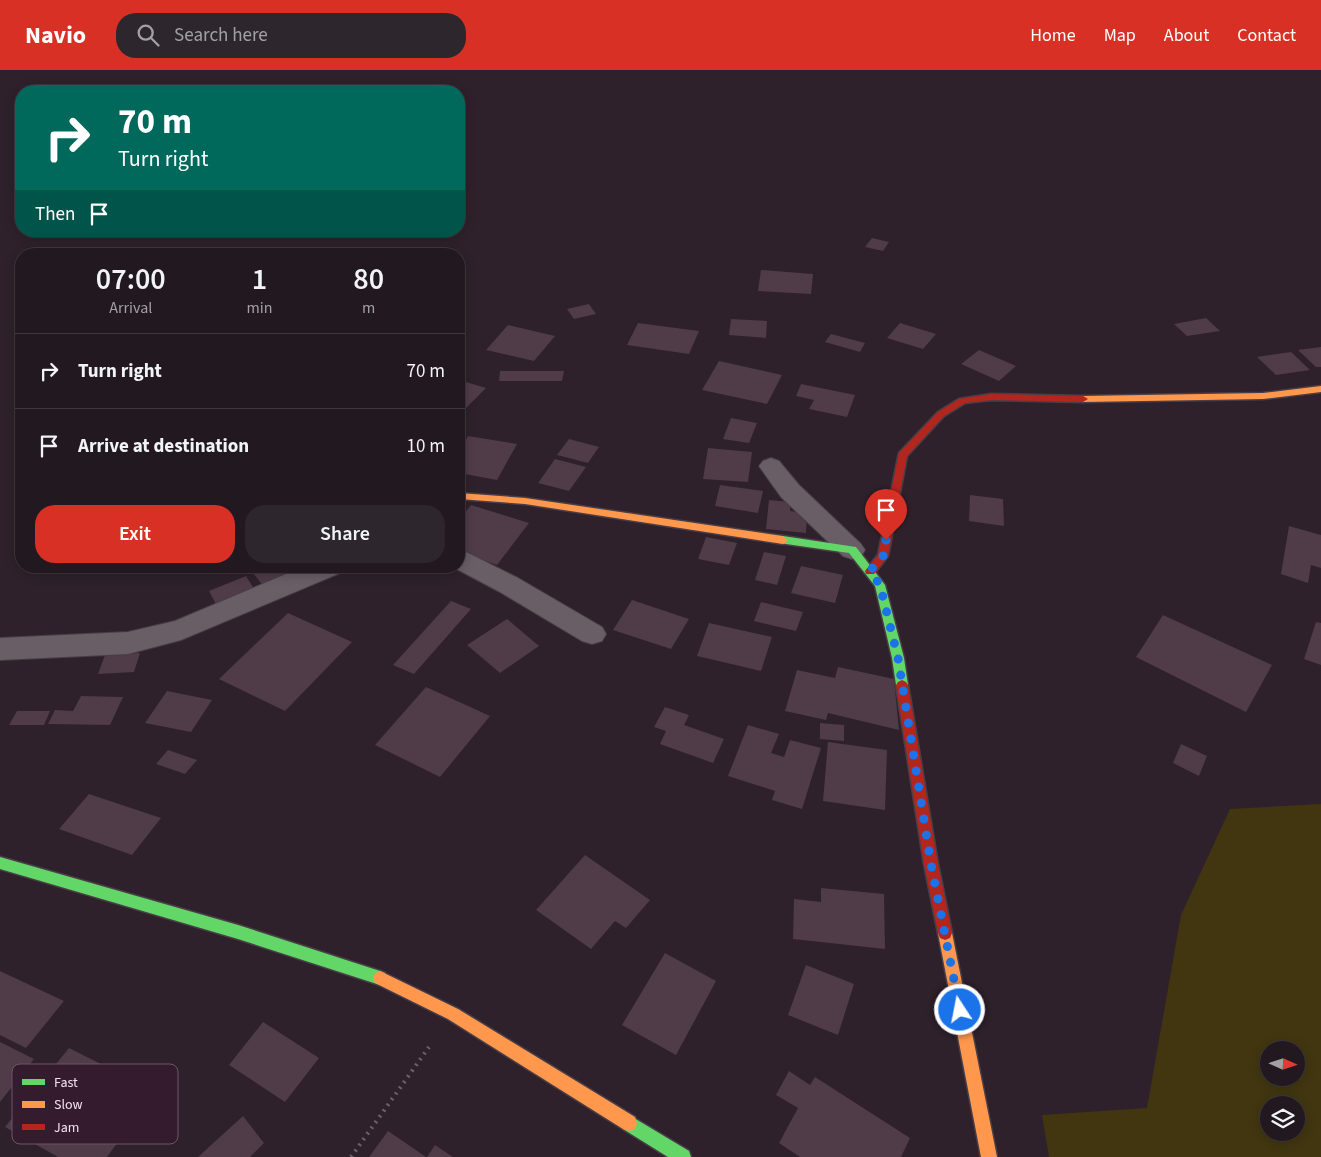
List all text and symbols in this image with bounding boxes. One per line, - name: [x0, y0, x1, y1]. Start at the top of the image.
- search box: [116, 13, 466, 58]
- text: Navio: [25, 18, 86, 53]
- icon: search: [134, 21, 162, 49]
- text: Search here: [174, 22, 268, 49]
- text: Home: [1030, 23, 1076, 48]
- text: Map: [1104, 23, 1136, 48]
- text: About: [1164, 23, 1209, 48]
- text: Contact: [1237, 23, 1296, 48]
- text: 70 m: [118, 97, 192, 147]
- icon: right: [35, 105, 100, 170]
- text: Turn right: [118, 143, 208, 175]
- icon: arrive: [85, 200, 113, 228]
- text: Then: [35, 201, 75, 228]
- text: 07:00: [96, 258, 166, 301]
- text: 1: [252, 258, 267, 301]
- text: 80: [353, 258, 384, 301]
- text: Arrival: [109, 297, 152, 319]
- text: min: [247, 297, 272, 319]
- text: m: [362, 297, 375, 319]
- icon: right: [35, 357, 63, 385]
- text: Turn right: [78, 358, 162, 385]
- text: 70 m: [407, 358, 445, 385]
- icon: arrive: [35, 432, 63, 460]
- text: Arrive at destination: [78, 433, 249, 460]
- text: 10 m: [407, 433, 445, 460]
- pin: [865, 489, 907, 540]
- icon: arrive: [872, 496, 900, 524]
- button: Exit: [35, 505, 235, 563]
- button: Share: [245, 505, 445, 563]
- position arrow: [933, 983, 985, 1035]
- north arrow: [1260, 1041, 1305, 1086]
- map controls: [1260, 1041, 1305, 1141]
- legend: [12, 1064, 178, 1144]
- text: Fast: [54, 1073, 78, 1093]
- text: Slow: [54, 1095, 83, 1115]
- button: layers: [1260, 1096, 1305, 1141]
- text: Jam: [54, 1118, 79, 1138]

